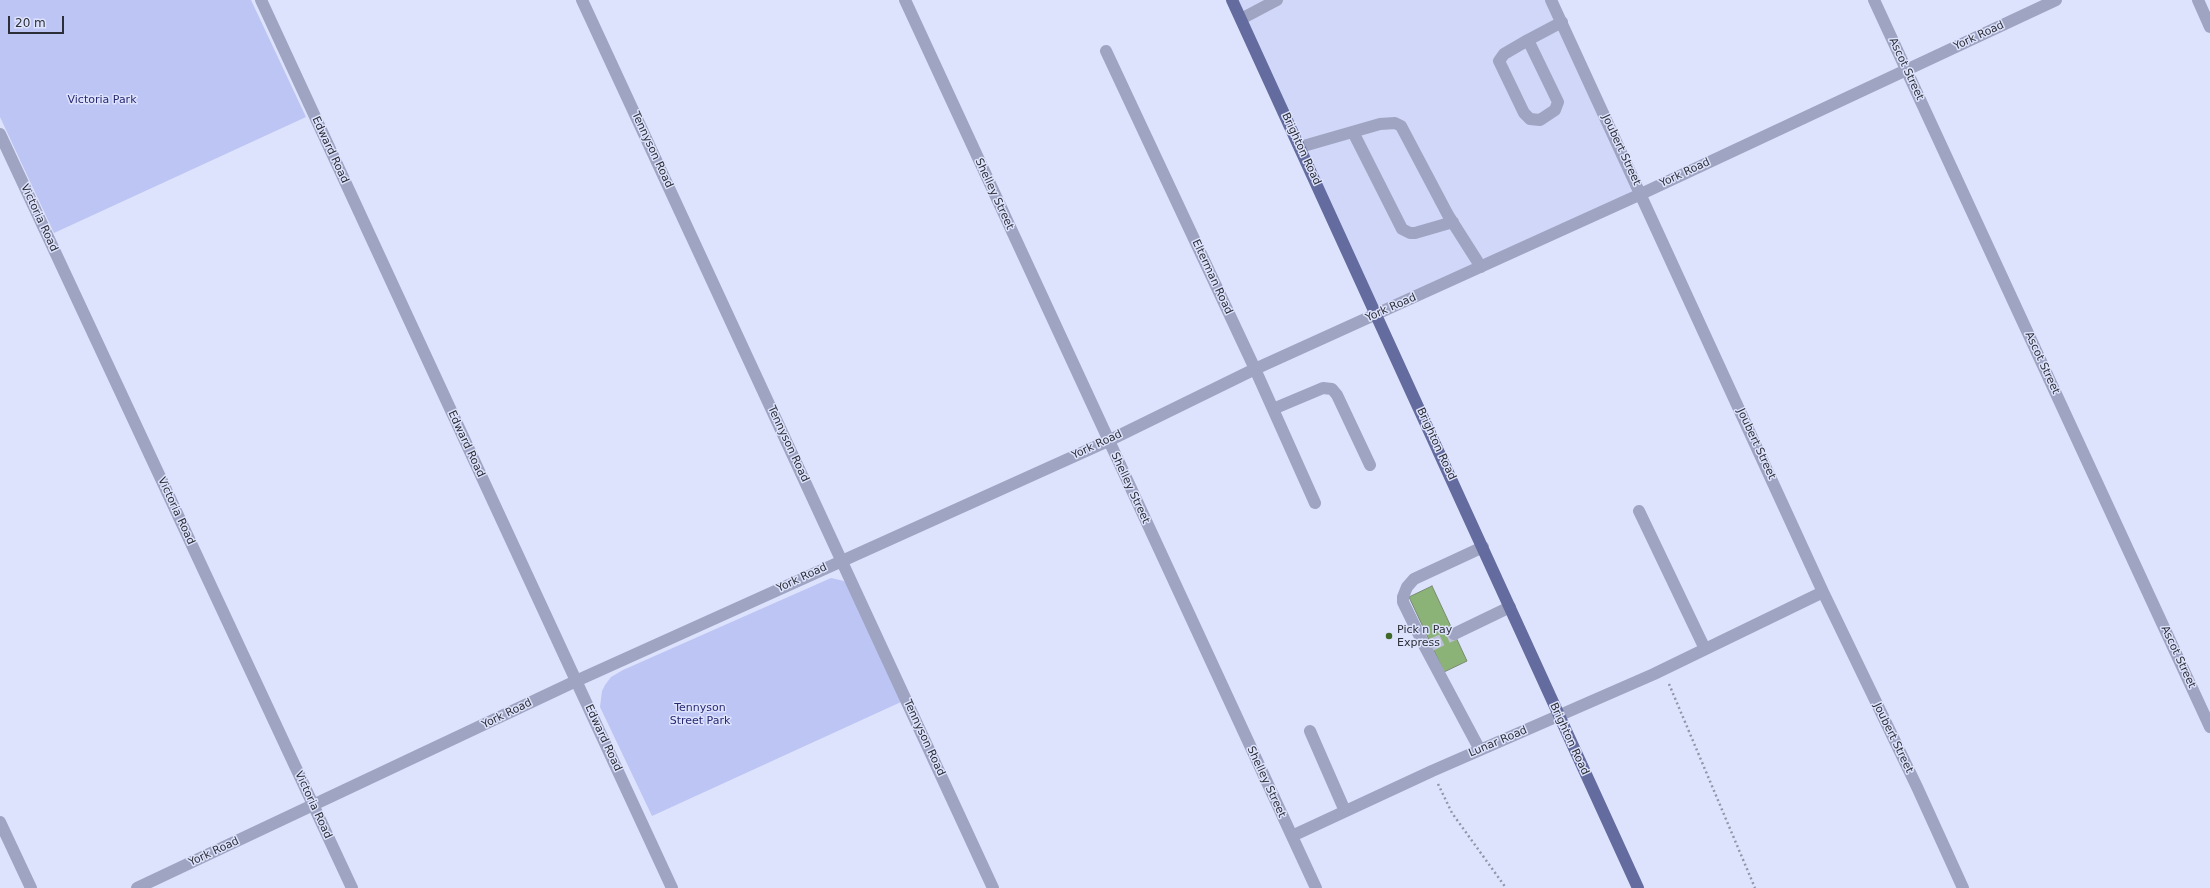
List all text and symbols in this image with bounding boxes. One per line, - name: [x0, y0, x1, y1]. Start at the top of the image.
- scale bar: [10, 8, 66, 34]
- text: 20 m: [15, 16, 46, 30]
- street label: York Road: [1952, 19, 2006, 53]
- street label: Ascot Street: [1886, 36, 1926, 102]
- park label: Victoria Park: [67, 93, 137, 107]
- street label: Tennyson Road: [629, 110, 675, 190]
- street label: Brighton Road: [1278, 111, 1324, 187]
- street label: Joubert Street: [1599, 113, 1643, 187]
- street label: Edward Road: [309, 115, 351, 185]
- street label: Shelley Street: [972, 156, 1016, 232]
- street label: York Road: [1658, 156, 1712, 190]
- street label: Victoria Road: [18, 182, 60, 254]
- street label: Elterman Road: [1189, 238, 1235, 316]
- street label: York Road: [1364, 291, 1418, 325]
- street label: Ascot Street: [2022, 330, 2062, 396]
- street label: Tennyson Road: [765, 404, 811, 484]
- street label: Brighton Road: [1413, 406, 1459, 482]
- street label: Joubert Street: [1734, 407, 1778, 481]
- street label: Edward Road: [445, 409, 487, 479]
- street label: York Road: [1070, 428, 1124, 462]
- street label: Shelley Street: [1108, 450, 1152, 526]
- street label: Victoria Road: [155, 475, 197, 547]
- street label: York Road: [775, 561, 829, 595]
- place label: Pick n Pay Express: [1397, 623, 1452, 649]
- street label: Ascot Street: [2158, 624, 2198, 690]
- marker: Pick n Pay Express: [1384, 631, 1394, 641]
- street label: York Road: [480, 696, 534, 732]
- street label: Tennyson Road: [901, 698, 947, 778]
- park label: Tennyson Street Park: [670, 701, 730, 727]
- street label: Brighton Road: [1546, 701, 1592, 777]
- street label: Joubert Street: [1870, 701, 1916, 775]
- street label: Edward Road: [582, 703, 624, 773]
- street label: Lunar Road: [1467, 724, 1529, 760]
- street label: Shelley Street: [1244, 744, 1288, 820]
- street label: Victoria Road: [292, 769, 334, 841]
- street label: York Road: [187, 835, 241, 869]

